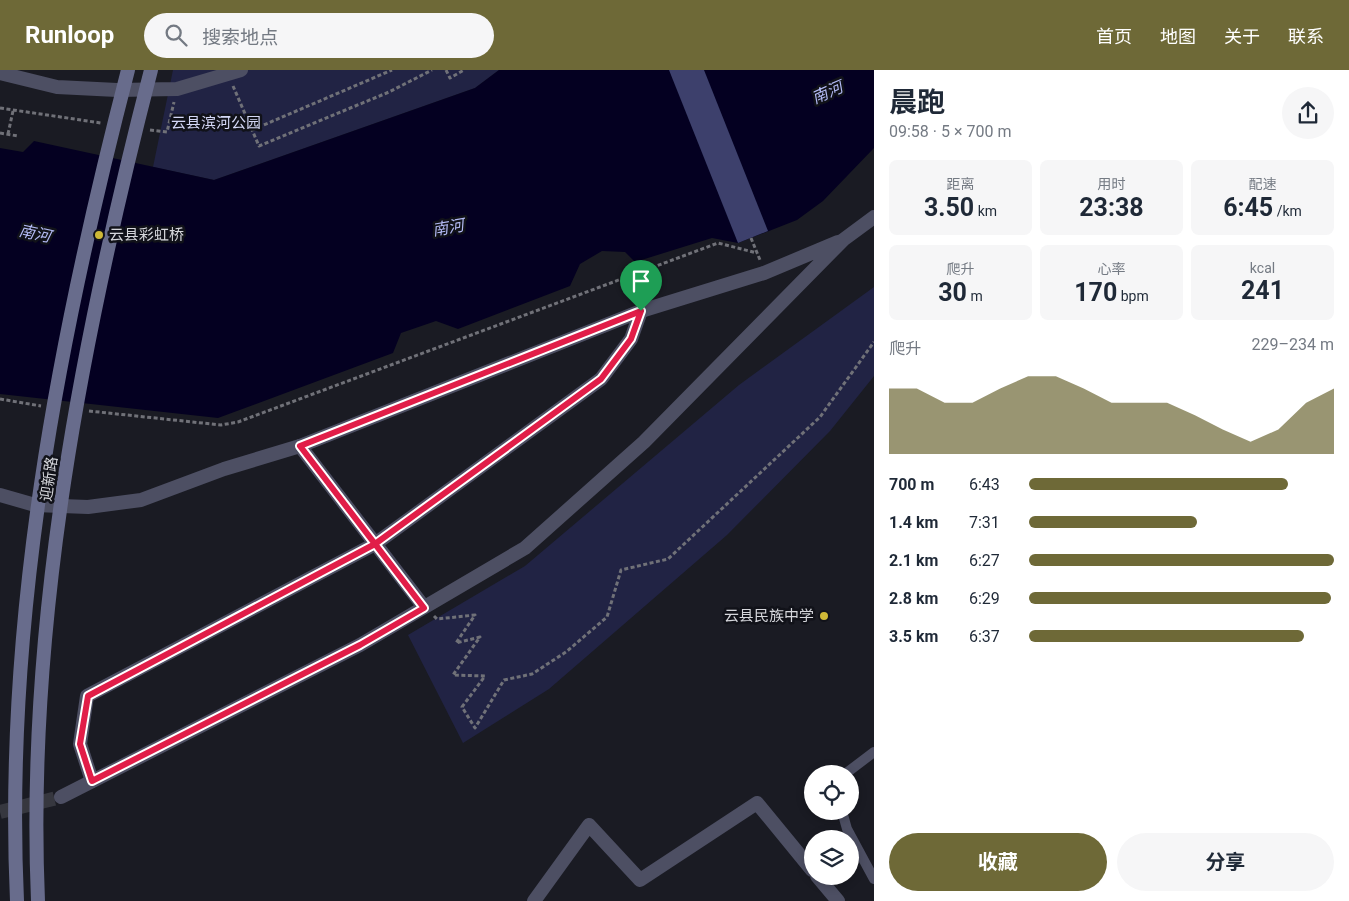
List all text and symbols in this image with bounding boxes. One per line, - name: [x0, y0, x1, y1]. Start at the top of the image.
- search box: [144, 13, 494, 58]
- text: Runloop: [25, 21, 114, 49]
- icon: search: [162, 21, 190, 49]
- text: 搜索地点: [202, 26, 278, 49]
- text: 首页: [1096, 26, 1132, 47]
- text: 地图: [1160, 26, 1196, 47]
- text: 关于: [1224, 26, 1260, 47]
- text: 联系: [1288, 26, 1324, 47]
- water label: 南河: [809, 76, 848, 108]
- text: 晨跑: [889, 86, 945, 119]
- button: share: [1282, 87, 1334, 139]
- park label: 云县滨河公园: [171, 114, 261, 132]
- text: 09:58 · 5 × 700 m: [889, 122, 1011, 141]
- text: 距离: [947, 176, 975, 192]
- text: 用时: [1098, 176, 1126, 192]
- text: 配速: [1249, 176, 1277, 192]
- text: 3.50: [924, 193, 974, 222]
- text: 23:38: [1079, 193, 1144, 222]
- text: 6:45: [1223, 193, 1273, 222]
- text: km: [974, 203, 997, 219]
- text: /km: [1273, 203, 1302, 219]
- water label: 南河: [431, 215, 468, 240]
- water label: 南河: [17, 221, 55, 247]
- place label: 云县彩虹桥: [109, 226, 184, 244]
- marker: 云县彩虹桥: [93, 229, 105, 241]
- pin: [620, 260, 662, 311]
- text: kcal: [1250, 260, 1275, 276]
- text: 爬升: [947, 261, 975, 277]
- text: 心率: [1098, 261, 1126, 277]
- icon: arrive: [627, 267, 655, 295]
- text: 241: [1241, 276, 1284, 305]
- text: 30: [938, 278, 967, 307]
- text: 170: [1074, 278, 1117, 307]
- text: m: [967, 288, 983, 304]
- text: bpm: [1117, 288, 1149, 304]
- text: 229–234 m: [1252, 335, 1334, 354]
- text: 爬升: [889, 339, 921, 358]
- street label: 迎新路: [37, 455, 61, 503]
- text: 700 m: [889, 475, 934, 494]
- text: 6:43: [969, 475, 1000, 494]
- text: 1.4 km: [889, 513, 938, 532]
- text: 7:31: [969, 513, 1000, 532]
- text: 2.1 km: [889, 551, 938, 570]
- text: 6:27: [969, 551, 1000, 570]
- text: 2.8 km: [889, 589, 938, 608]
- text: 6:29: [969, 589, 1000, 608]
- place label: 云县民族中学: [724, 607, 814, 625]
- marker: 云县民族中学: [818, 610, 830, 622]
- text: 3.5 km: [889, 627, 938, 646]
- text: 6:37: [969, 627, 1000, 646]
- map controls: [804, 765, 859, 885]
- button: locate: [804, 765, 859, 820]
- button: layers: [804, 830, 859, 885]
- button: 收藏: [889, 833, 1107, 891]
- button: 分享: [1117, 833, 1334, 891]

